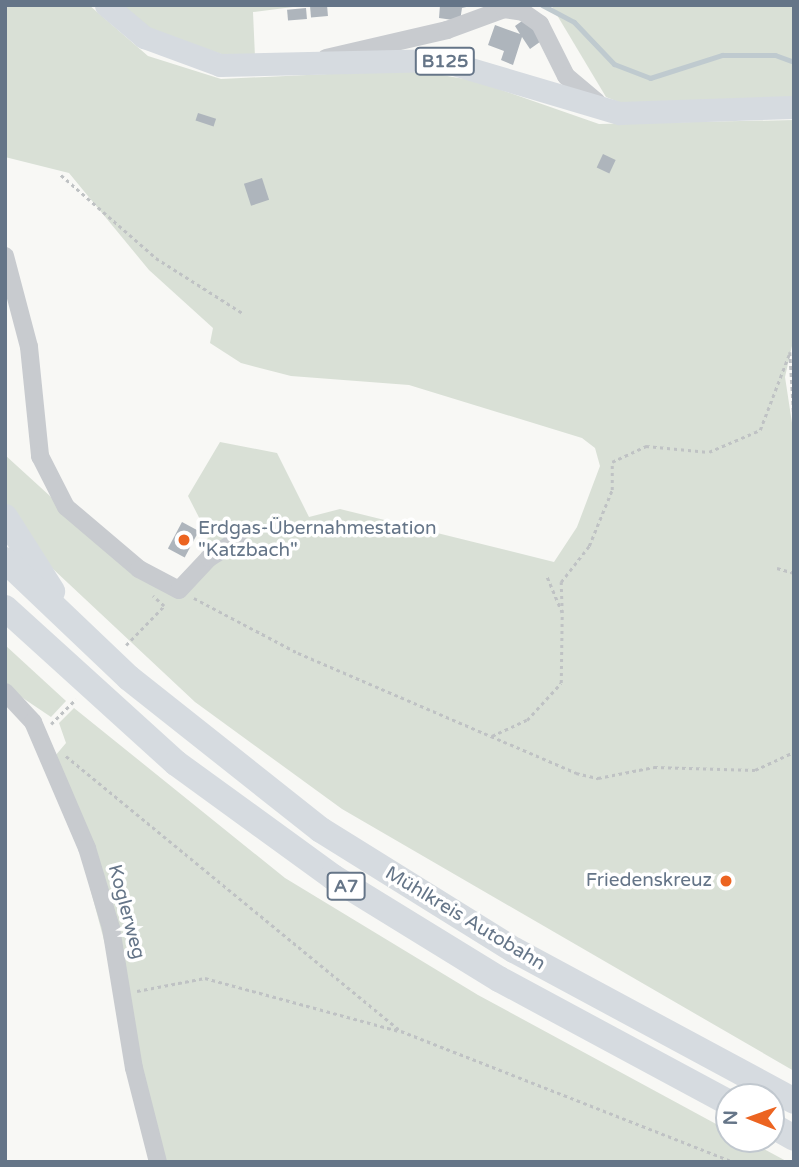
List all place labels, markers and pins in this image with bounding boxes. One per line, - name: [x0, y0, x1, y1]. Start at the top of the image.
- place label: Erdgas-Übernahmestation "Katzbach": [198, 518, 437, 562]
- marker: Erdgas-Übernahmestation "Katzbach": [176, 532, 192, 548]
- place label: Friedenskreuz: [586, 870, 712, 892]
- marker: Friedenskreuz: [718, 873, 734, 889]

